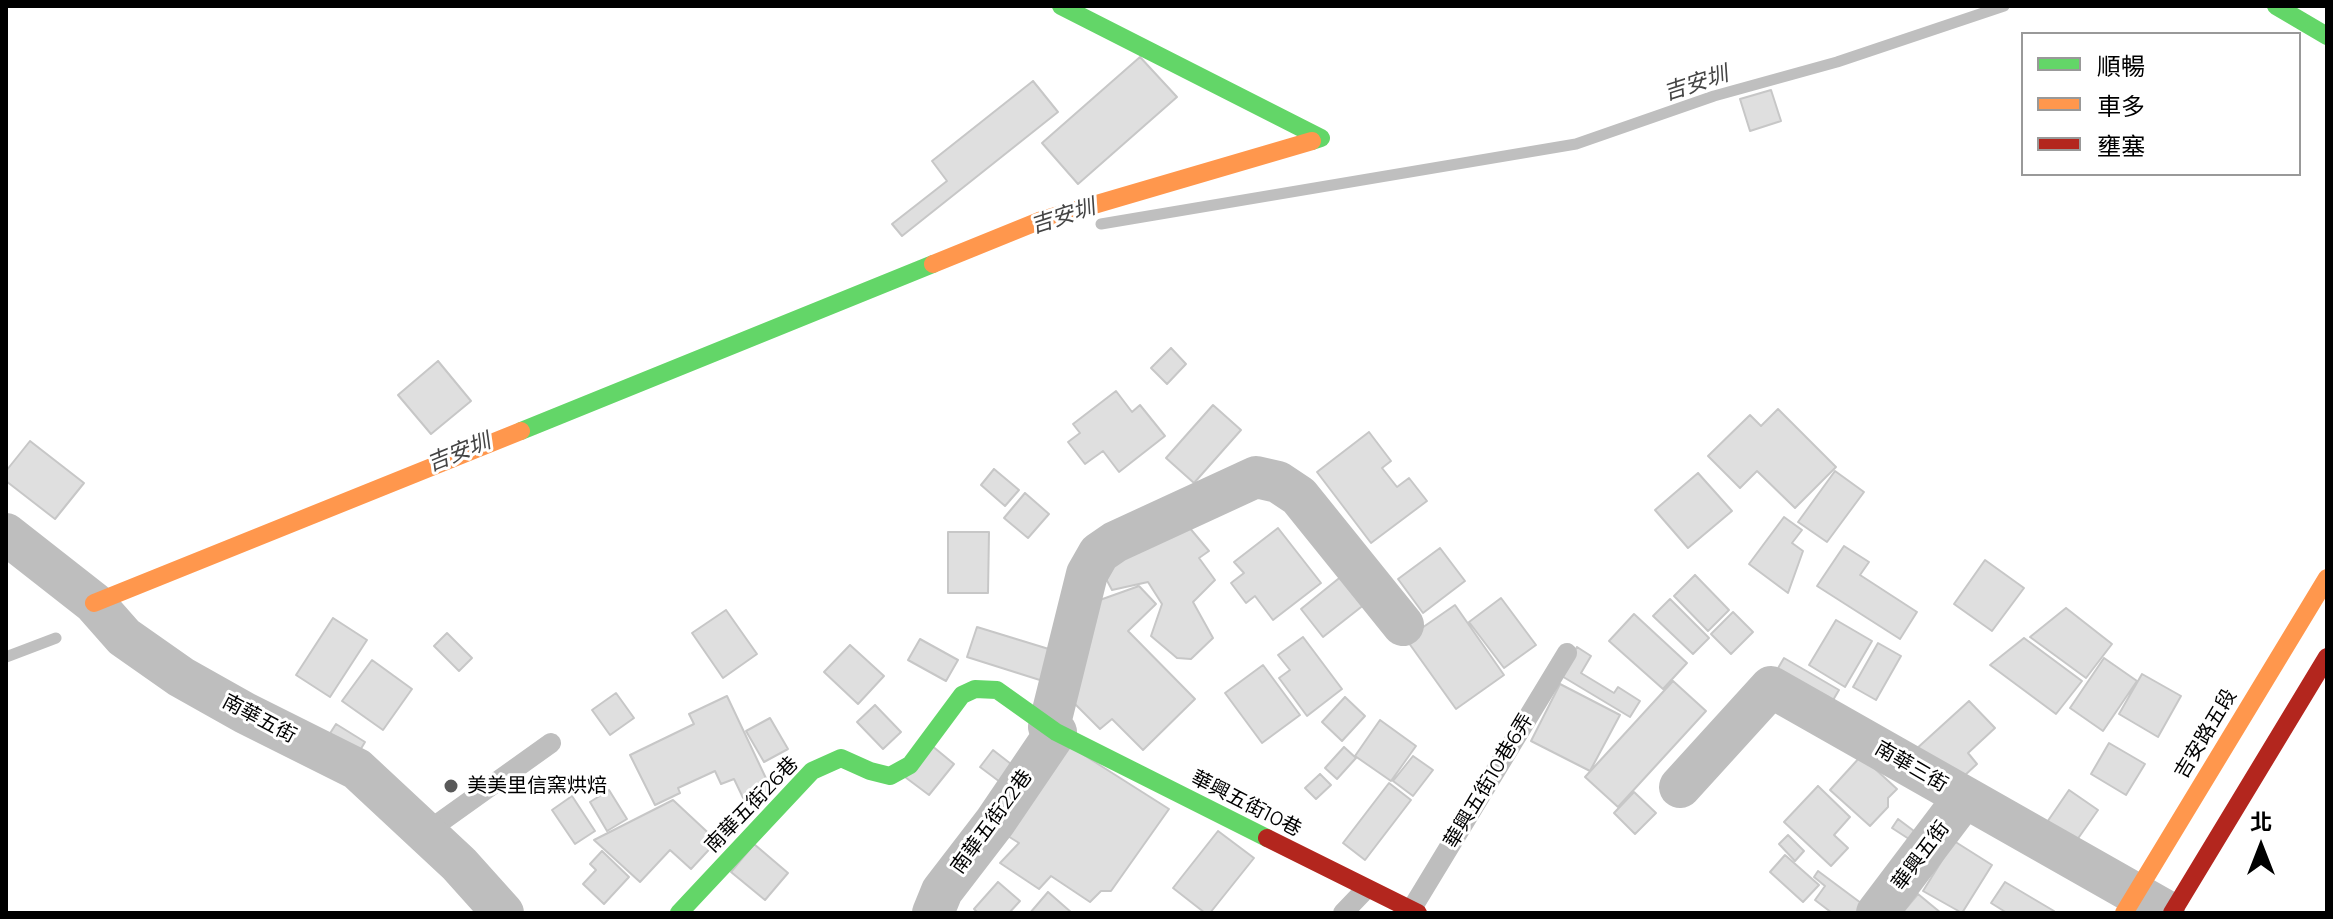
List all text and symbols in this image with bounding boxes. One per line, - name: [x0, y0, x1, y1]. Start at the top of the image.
- legend: [2021, 32, 2301, 176]
- text: 順暢: [2097, 52, 2145, 81]
- water label: 吉安圳: [1661, 61, 1731, 107]
- text: 車多: [2097, 92, 2145, 121]
- text: 壅塞: [2097, 132, 2145, 161]
- water label: 吉安圳: [1028, 194, 1098, 240]
- water label: 吉安圳: [423, 428, 495, 478]
- street label: 吉安路五段: [2170, 685, 2242, 783]
- street label: 南華五街: [218, 690, 300, 748]
- street label: 華興五街10巷6弄: [1439, 709, 1539, 853]
- street label: 南華三街: [1870, 737, 1952, 797]
- street label: 南華五街26巷: [700, 752, 804, 858]
- street label: 南華五街22巷: [946, 765, 1038, 879]
- street label: 華興五街10巷: [1187, 766, 1305, 842]
- place label: 美美里信窯烘焙: [467, 774, 607, 798]
- marker: 美美里信窯烘焙: [442, 777, 460, 795]
- north arrow: [2221, 807, 2301, 887]
- text: 北: [2250, 809, 2272, 836]
- street label: 華興五街: [1887, 817, 1955, 895]

